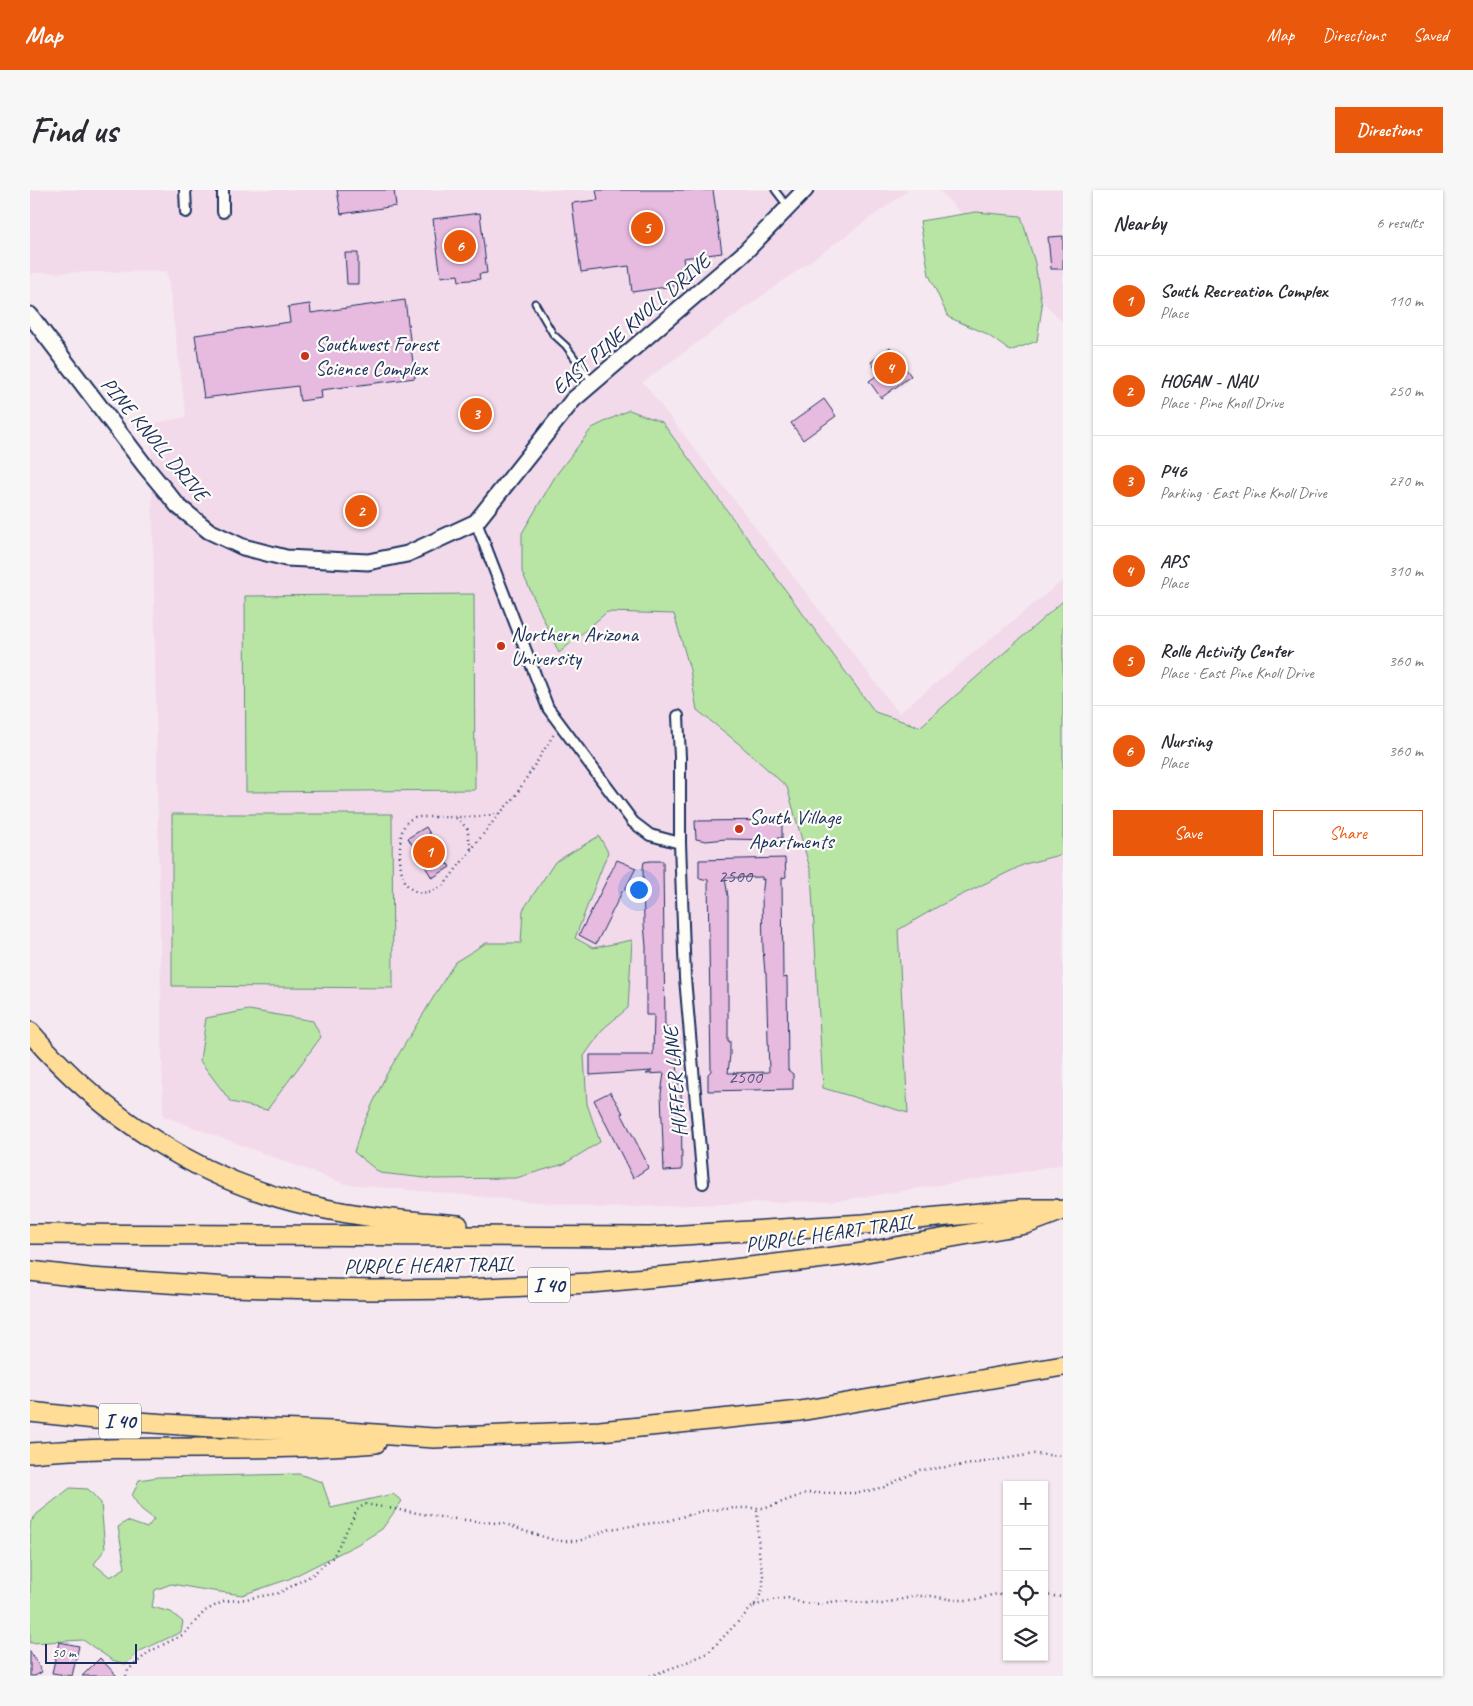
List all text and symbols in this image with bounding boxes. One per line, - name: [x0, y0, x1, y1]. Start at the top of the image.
- text: Map: [25, 20, 62, 50]
- text: Map: [1267, 24, 1294, 46]
- text: Directions: [1322, 24, 1385, 46]
- text: Saved: [1413, 24, 1448, 46]
- button: Directions: [1335, 107, 1443, 153]
- text: Find us: [30, 108, 117, 153]
- pin: 5: [631, 209, 663, 247]
- text: Nearby: [1113, 210, 1166, 236]
- text: 6 results: [1376, 213, 1423, 233]
- pin: 6: [444, 227, 476, 265]
- street label: EAST PINE KNOLL DRIVE: [546, 246, 718, 400]
- text: South Recreation Complex: [1160, 279, 1327, 303]
- text: 1: [1125, 291, 1133, 311]
- text: 110 m: [1389, 291, 1423, 311]
- text: Place: [1160, 303, 1188, 323]
- place label: Southwest Forest Science Complex: [315, 331, 441, 381]
- pin: 4: [874, 349, 906, 387]
- marker: Southwest Forest Science Complex: [299, 350, 311, 362]
- text: HOGAN - NAU: [1160, 369, 1256, 393]
- street label: PINE KNOLL DRIVE: [96, 372, 216, 508]
- text: 2: [1125, 381, 1133, 401]
- text: 250 m: [1389, 381, 1423, 401]
- text: Place · Pine Knoll Drive: [1160, 393, 1283, 413]
- pin: 3: [460, 395, 492, 433]
- text: P46: [1160, 459, 1186, 483]
- text: 3: [1125, 471, 1133, 491]
- text: 270 m: [1389, 471, 1423, 491]
- text: Parking · East Pine Knoll Drive: [1160, 483, 1327, 503]
- pin: 2: [345, 492, 377, 530]
- text: APS: [1160, 549, 1187, 573]
- text: 4: [1125, 561, 1133, 581]
- text: 310 m: [1389, 561, 1423, 581]
- text: Place: [1160, 573, 1188, 593]
- place label: Northern Arizona University: [511, 621, 639, 671]
- text: Rolle Activity Center: [1160, 639, 1293, 663]
- marker: Northern Arizona University: [495, 640, 507, 652]
- text: 5: [1126, 651, 1132, 671]
- text: 360 m: [1389, 651, 1423, 671]
- text: Place · East Pine Knoll Drive: [1160, 663, 1314, 683]
- text: Nursing: [1160, 729, 1212, 753]
- text: 6: [1125, 741, 1133, 761]
- text: 360 m: [1389, 741, 1423, 761]
- text: Place: [1160, 753, 1188, 773]
- place label: South Village Apartments: [749, 804, 842, 854]
- button: Save: [1113, 810, 1263, 856]
- button: Share: [1273, 810, 1423, 856]
- marker: South Village Apartments: [733, 823, 745, 835]
- pin: 1: [413, 833, 445, 871]
- house number: 2500: [718, 864, 754, 888]
- your location: [626, 877, 652, 903]
- street label: HUFFER LANE: [657, 1023, 693, 1138]
- house number: 2500: [728, 1065, 764, 1089]
- street label: PURPLE HEART TRAIL: [744, 1208, 917, 1258]
- street label: PURPLE HEART TRAIL: [344, 1250, 516, 1279]
- road number: I 40: [528, 1268, 570, 1302]
- road number: I 40: [99, 1404, 141, 1438]
- map controls: [1003, 1481, 1048, 1661]
- button: +: [1003, 1481, 1048, 1526]
- button: −: [1003, 1526, 1048, 1571]
- button: locate: [1003, 1571, 1048, 1616]
- button: layers: [1003, 1616, 1048, 1661]
- scale bar: [45, 1641, 138, 1664]
- text: 50 m: [52, 1644, 76, 1661]

